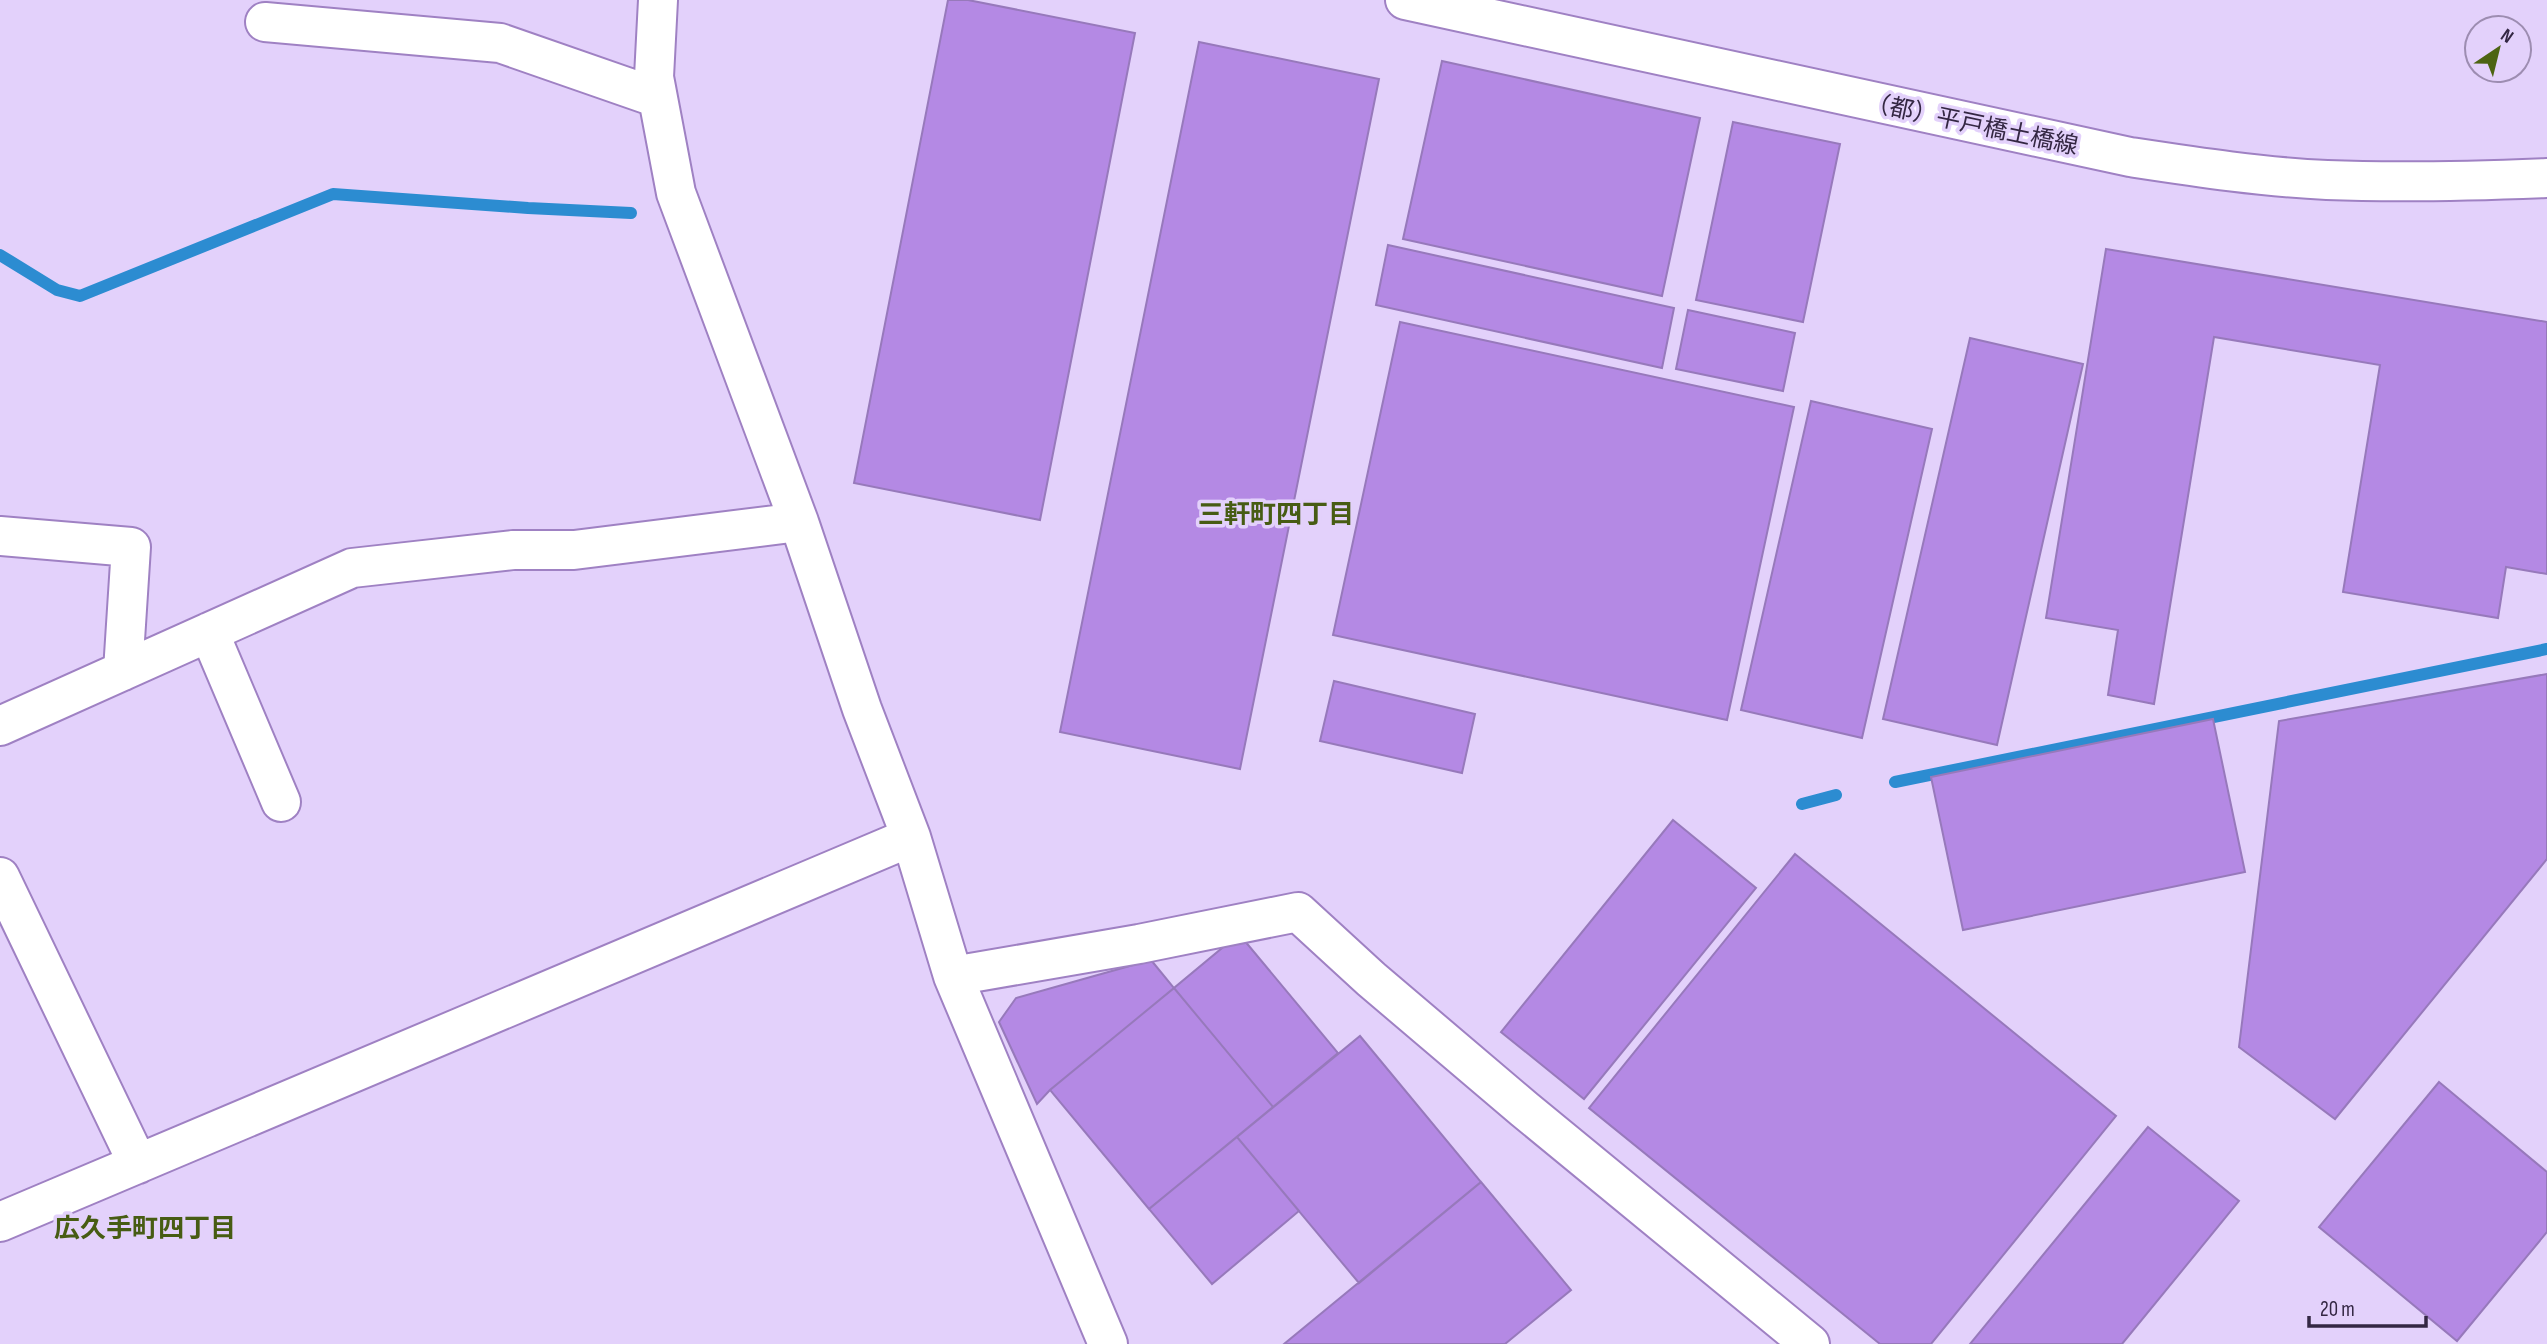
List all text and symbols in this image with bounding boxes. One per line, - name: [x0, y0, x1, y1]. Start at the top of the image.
- north arrow: [2463, 14, 2533, 84]
- text: N: [2496, 24, 2518, 49]
- street label: （都）平戸橋土橋線: [1863, 88, 2081, 161]
- district label: 三軒町四丁目: [1198, 500, 1354, 531]
- district label: 広久手町四丁目: [54, 1214, 236, 1245]
- scale bar: [2309, 1284, 2426, 1328]
- text: 20 m: [2320, 1297, 2355, 1322]

